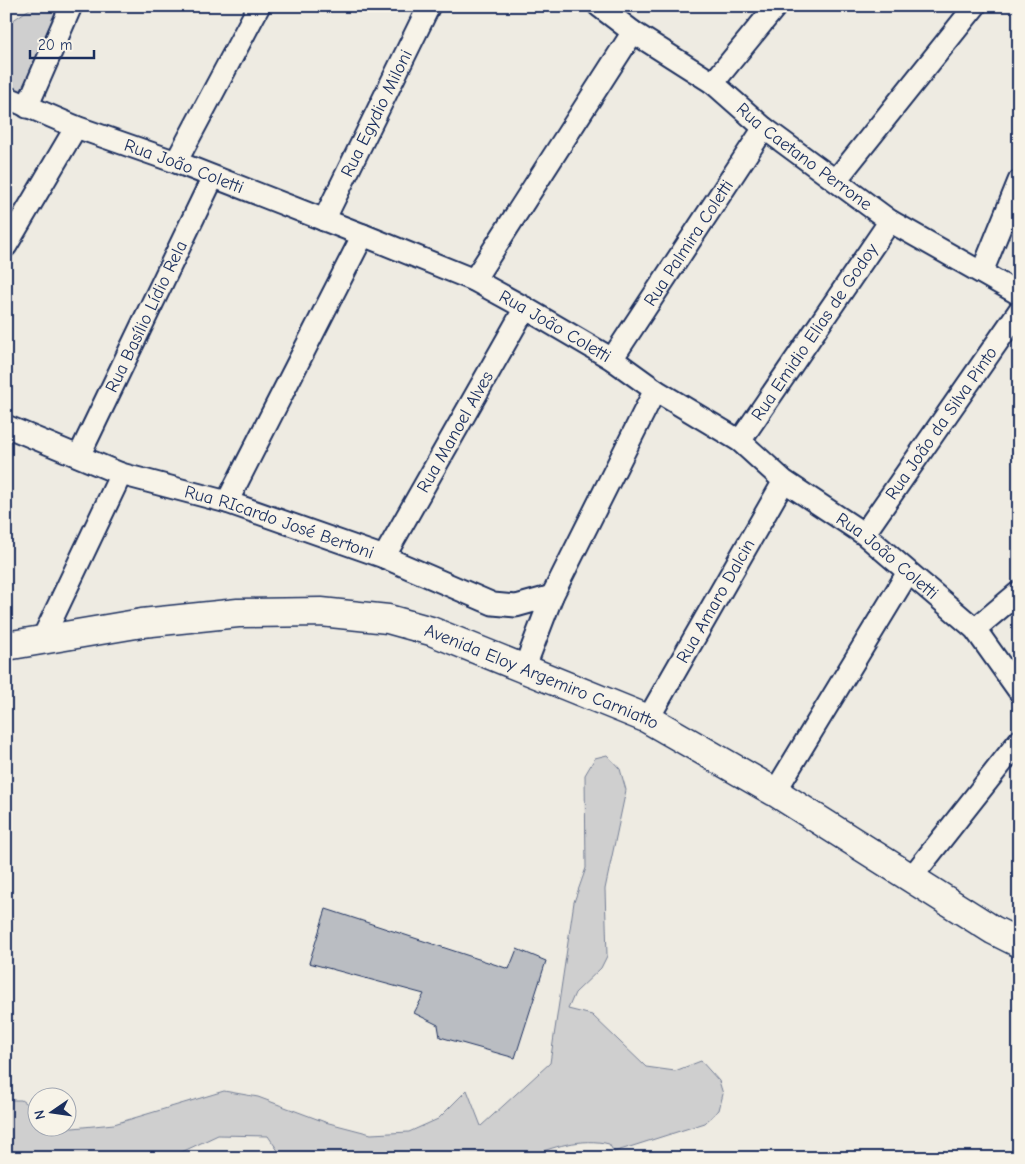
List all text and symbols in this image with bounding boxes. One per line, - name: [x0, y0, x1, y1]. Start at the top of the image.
- scale bar: [30, 28, 94, 60]
- text: 20 m: [38, 36, 72, 54]
- street label: Rua Egydio Miloni: [336, 46, 417, 180]
- street label: Rua Caetano Perrone: [732, 98, 876, 215]
- street label: Rua João Coletti: [122, 134, 247, 198]
- street label: Rua Palmira Coletti: [639, 176, 738, 310]
- street label: Rua Basílio Lídio Rela: [101, 237, 192, 396]
- street label: Rua Emidio Elias de Godoy: [747, 238, 883, 425]
- street label: Rua João Coletti: [496, 285, 615, 367]
- street label: Rua João da Silva Pinto: [881, 343, 1001, 504]
- street label: Rua Manoel Alves: [412, 367, 498, 496]
- street label: Rua RIcardo José Bertoni: [182, 481, 377, 563]
- street label: Rua João Coletti: [832, 508, 943, 604]
- street label: Rua Amaro Dalcin: [672, 535, 759, 667]
- street label: Avenida Eloy Argemiro Carniatto: [422, 619, 663, 734]
- north arrow: [28, 1086, 78, 1136]
- text: N: [31, 1108, 49, 1121]

